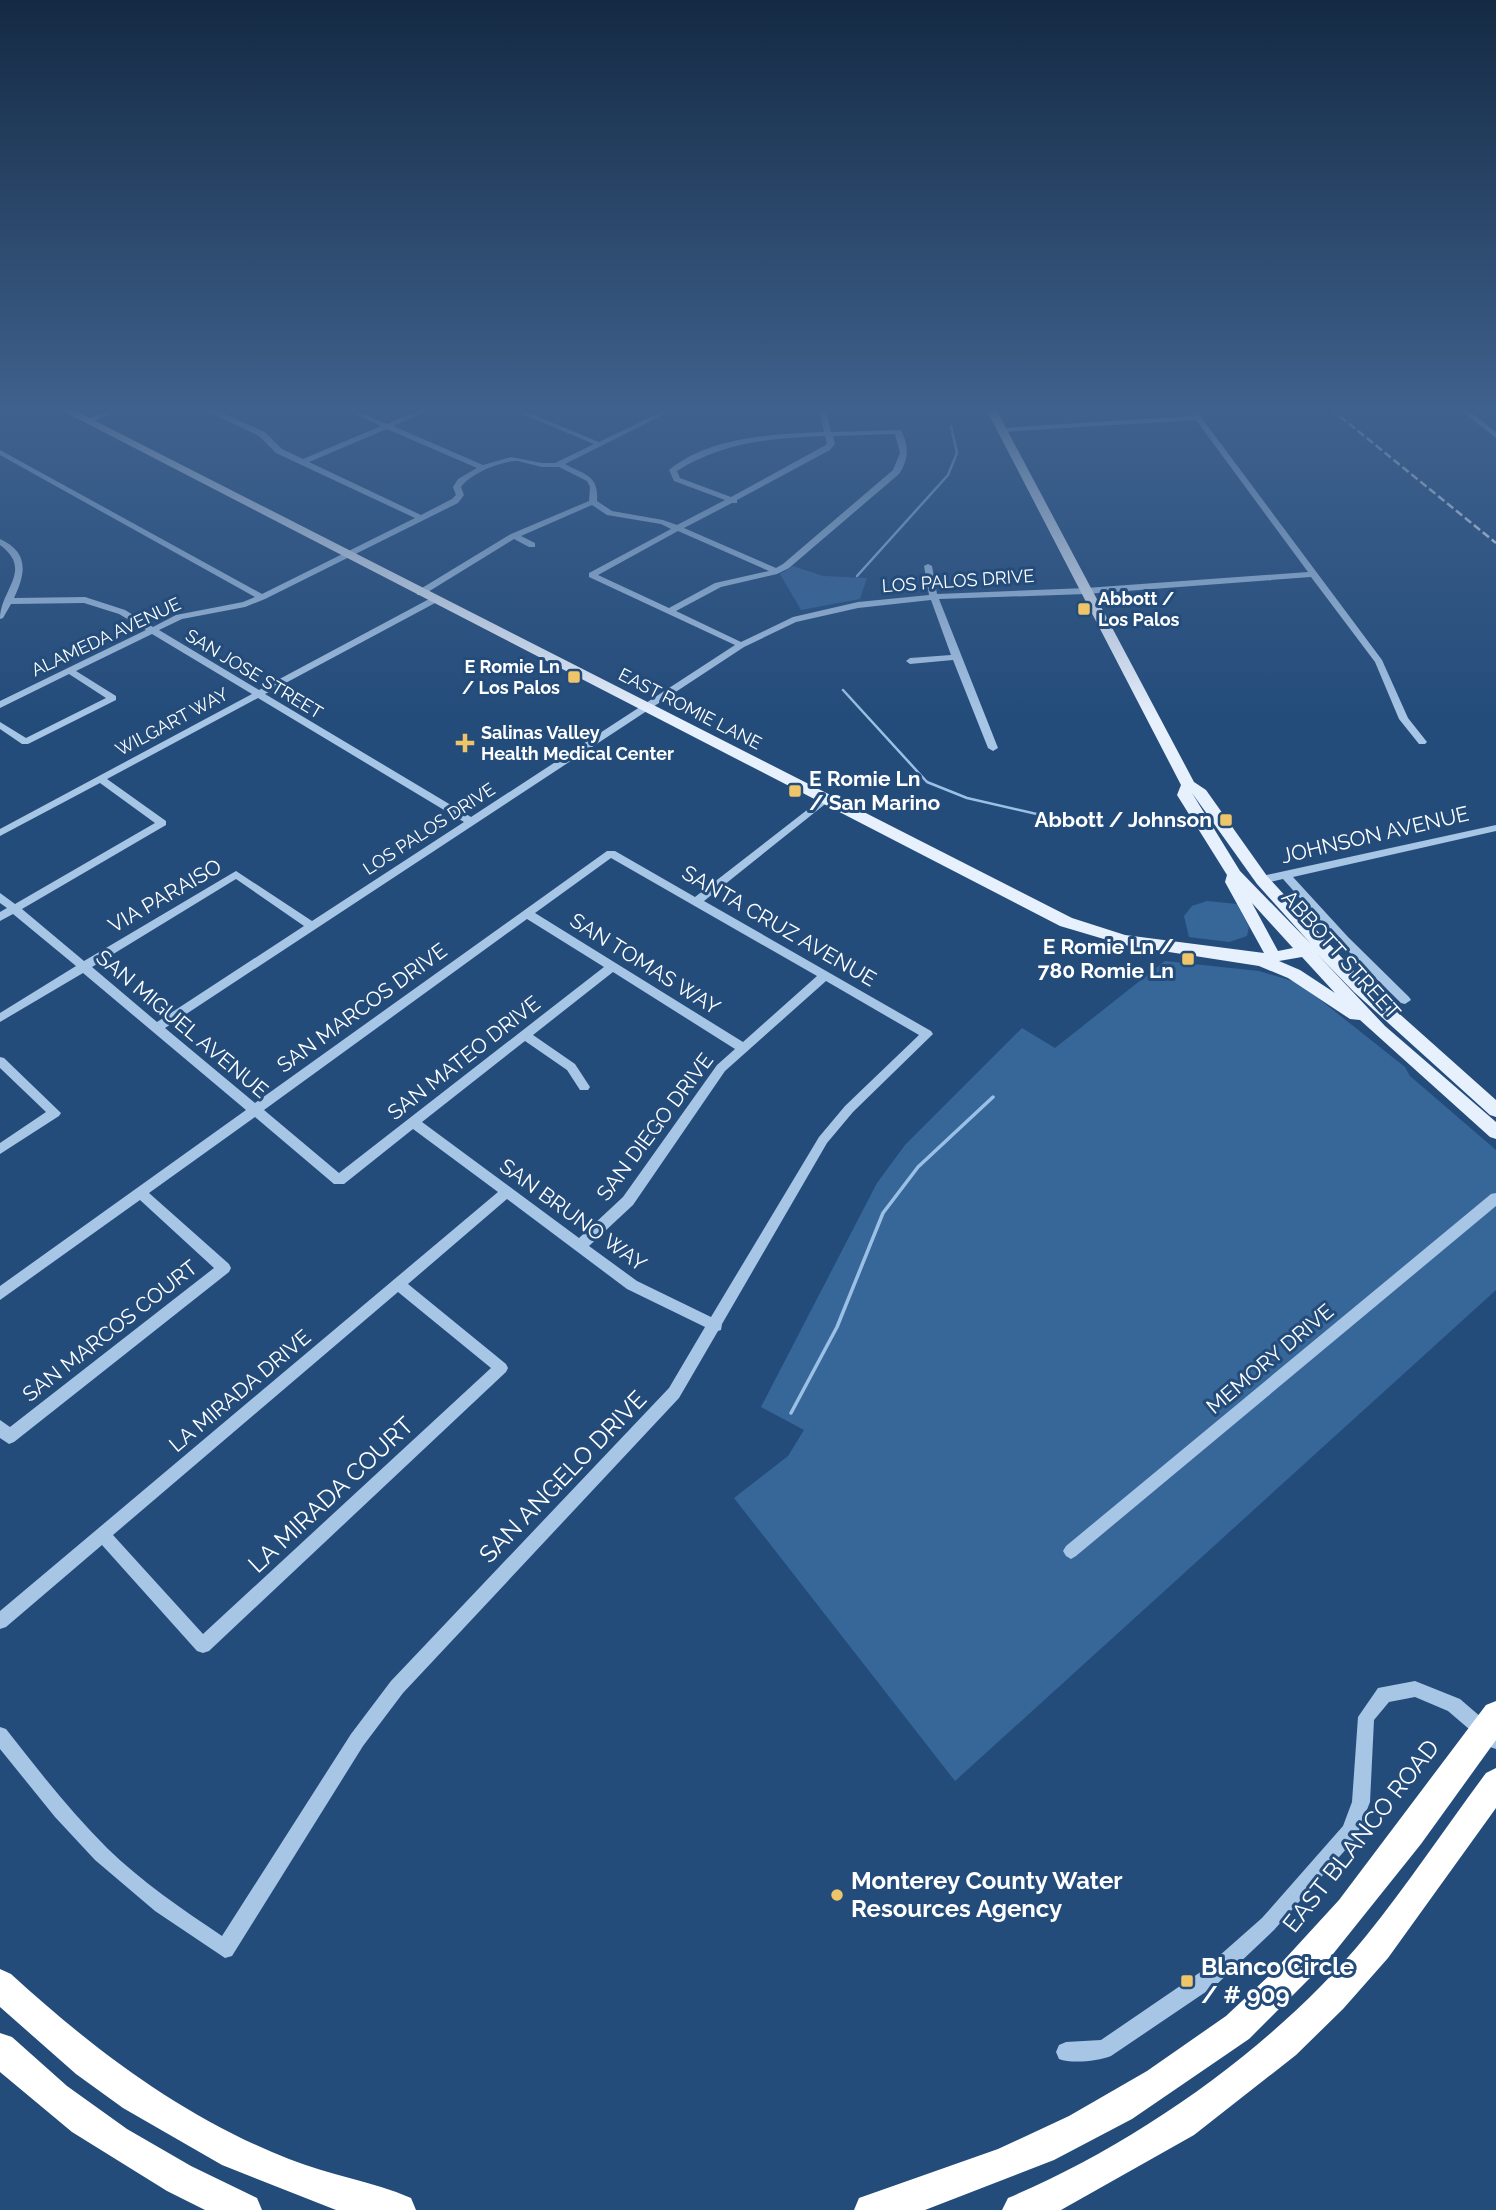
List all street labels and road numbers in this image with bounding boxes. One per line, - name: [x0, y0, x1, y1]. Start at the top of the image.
- street label: LOS PALOS DRIVE: [881, 565, 1035, 596]
- street label: ALAMEDA AVENUE: [28, 593, 184, 680]
- street label: SAN JOSE STREET: [182, 624, 327, 723]
- street label: EAST ROMIE LANE: [615, 663, 765, 754]
- street label: WILGART WAY: [112, 683, 232, 760]
- street label: LOS PALOS DRIVE: [359, 778, 499, 879]
- street label: JOHNSON AVENUE: [1279, 801, 1471, 868]
- street label: VIA PARAISO: [104, 853, 226, 938]
- street label: SANTA CRUZ AVENUE: [678, 860, 881, 991]
- street label: ABBOTT STREET: [1277, 885, 1406, 1025]
- street label: SAN TOMAS WAY: [566, 907, 725, 1020]
- street label: SAN MARCOS DRIVE: [272, 938, 451, 1078]
- street label: SAN MIGUEL AVENUE: [91, 944, 273, 1103]
- street label: SAN MATEO DRIVE: [382, 990, 545, 1125]
- street label: SAN DIEGO DRIVE: [591, 1048, 718, 1205]
- street label: SAN BRUNO WAY: [495, 1153, 652, 1276]
- street label: SAN MARCOS COURT: [17, 1254, 202, 1407]
- street label: MEMORY DRIVE: [1201, 1298, 1338, 1419]
- street label: LA MIRADA DRIVE: [164, 1324, 316, 1457]
- street label: SAN ANGELO DRIVE: [473, 1385, 652, 1569]
- street label: LA MIRADA COURT: [242, 1410, 419, 1579]
- street label: EAST BLANCO ROAD: [1276, 1733, 1445, 1938]

